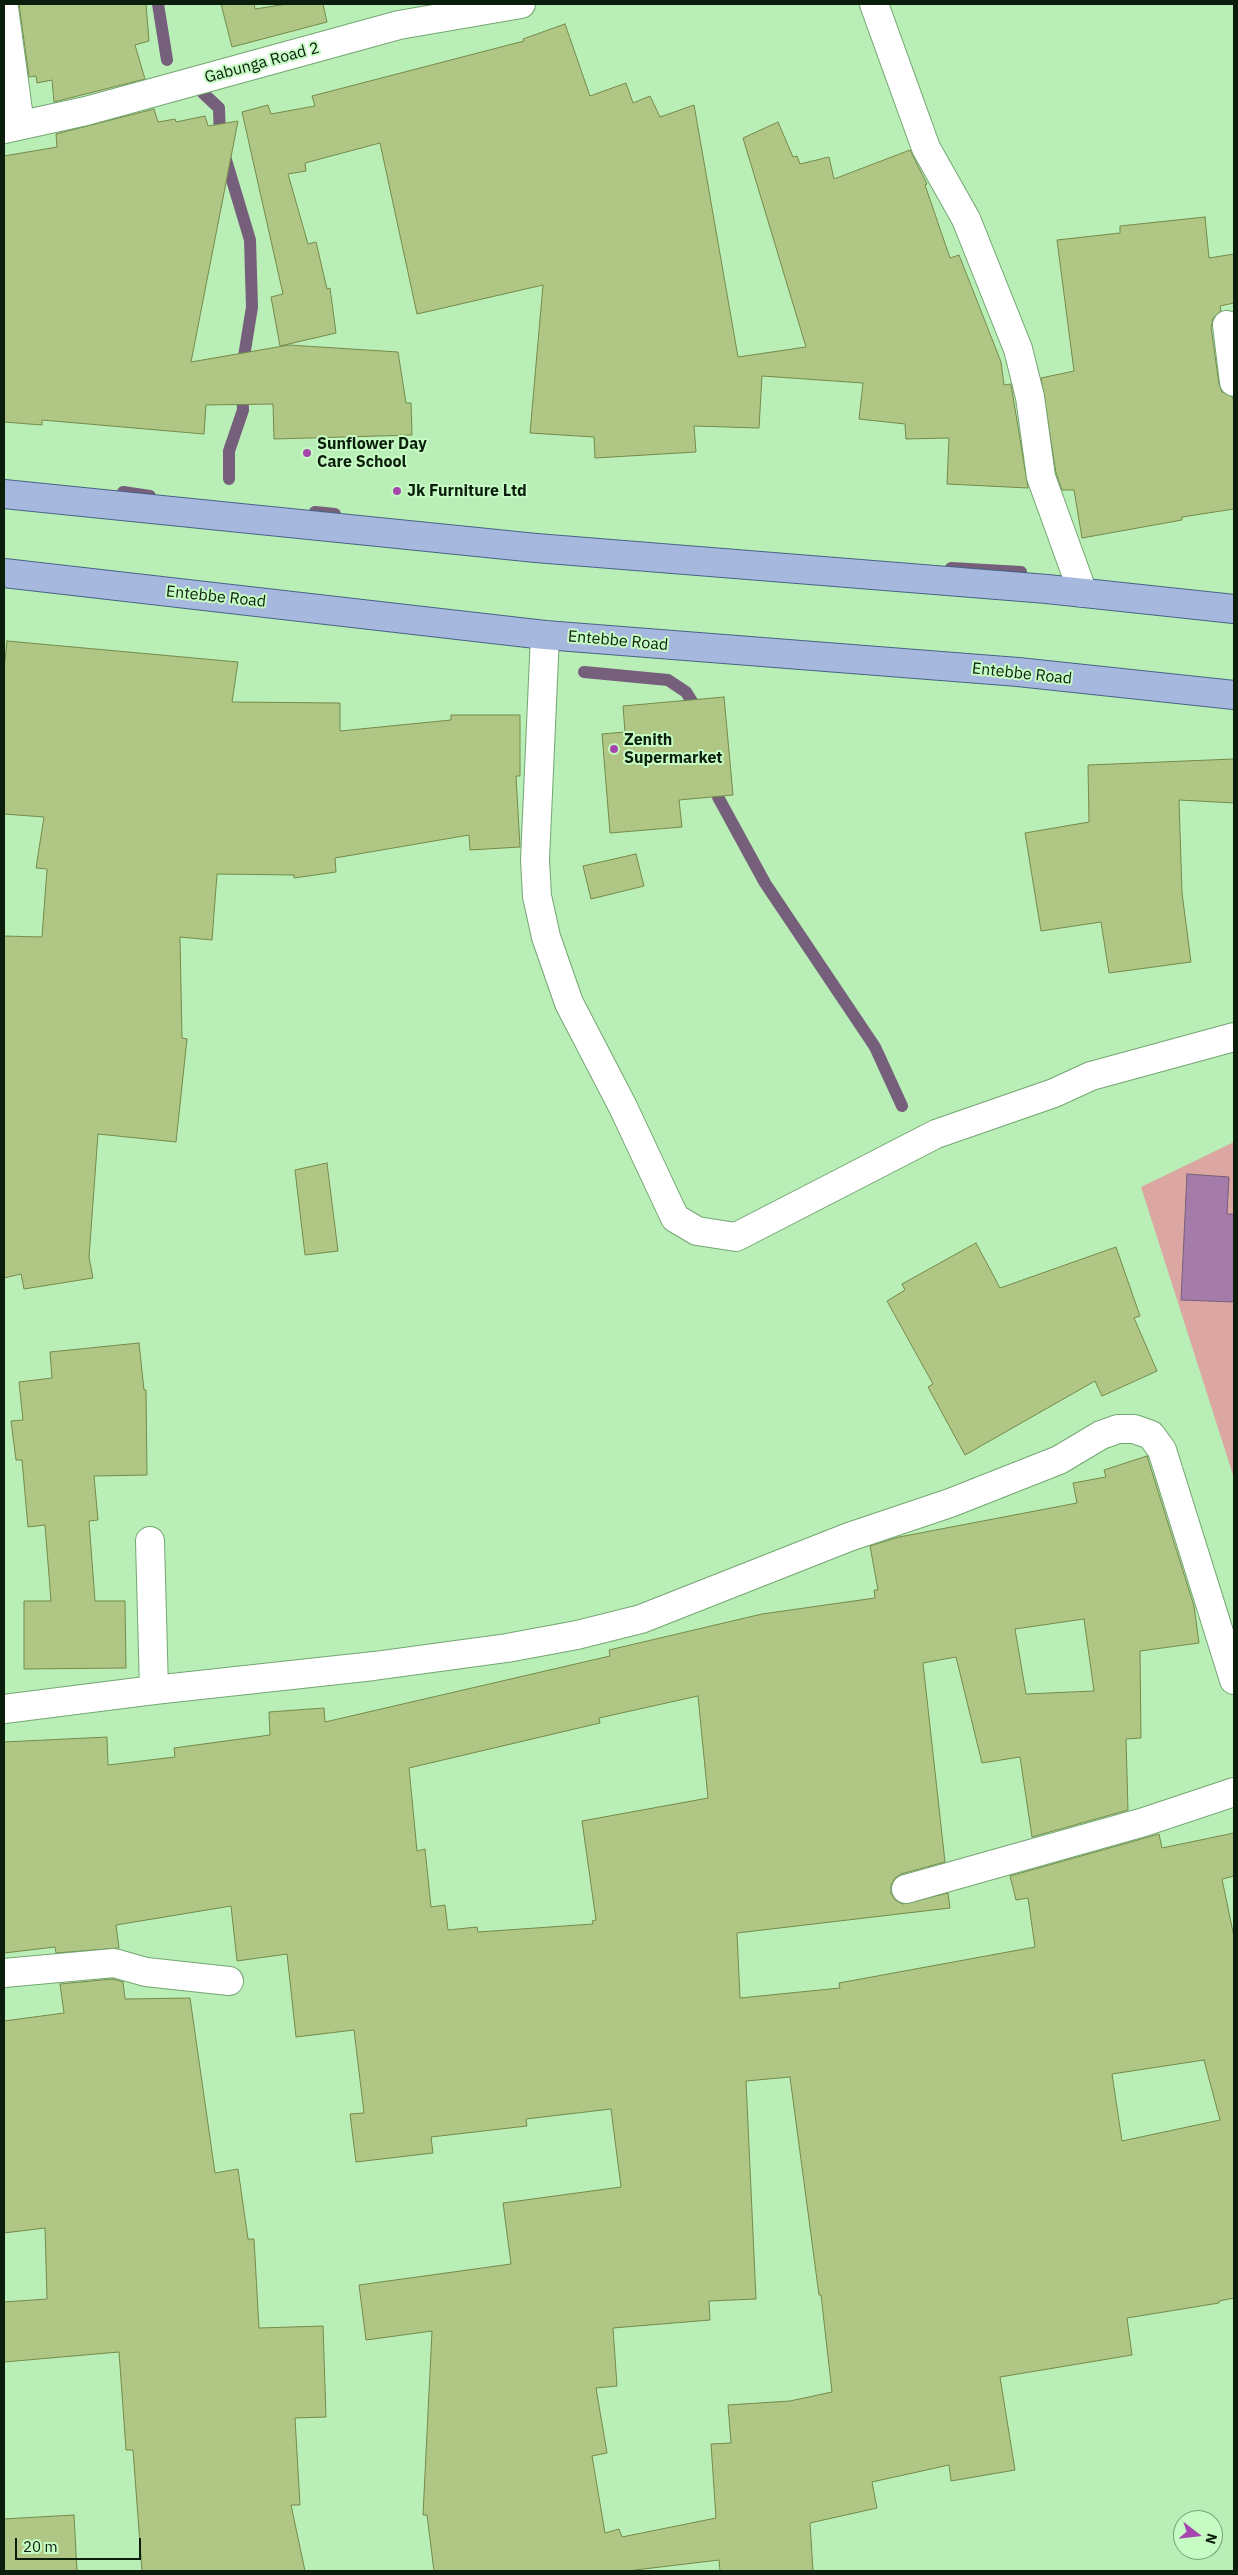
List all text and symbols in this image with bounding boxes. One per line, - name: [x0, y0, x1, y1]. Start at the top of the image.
- street label: Gabunga Road 2: [203, 38, 321, 88]
- place label: Sunflower Day Care School: [317, 434, 427, 472]
- marker: Sunflower Day Care School: [301, 447, 313, 459]
- place label: Jk Furniture Ltd: [407, 481, 527, 501]
- marker: Jk Furniture Ltd: [391, 485, 403, 497]
- street label: Entebbe Road: [165, 582, 267, 612]
- street label: Entebbe Road: [567, 627, 669, 655]
- street label: Entebbe Road: [971, 659, 1073, 689]
- place label: Zenith Supermarket: [624, 730, 722, 768]
- marker: Zenith Supermarket: [608, 743, 620, 755]
- north arrow: [1173, 2510, 1223, 2560]
- scale bar: [18, 2528, 144, 2560]
- text: N: [1201, 2531, 1222, 2546]
- text: 20 m: [23, 2537, 58, 2556]

